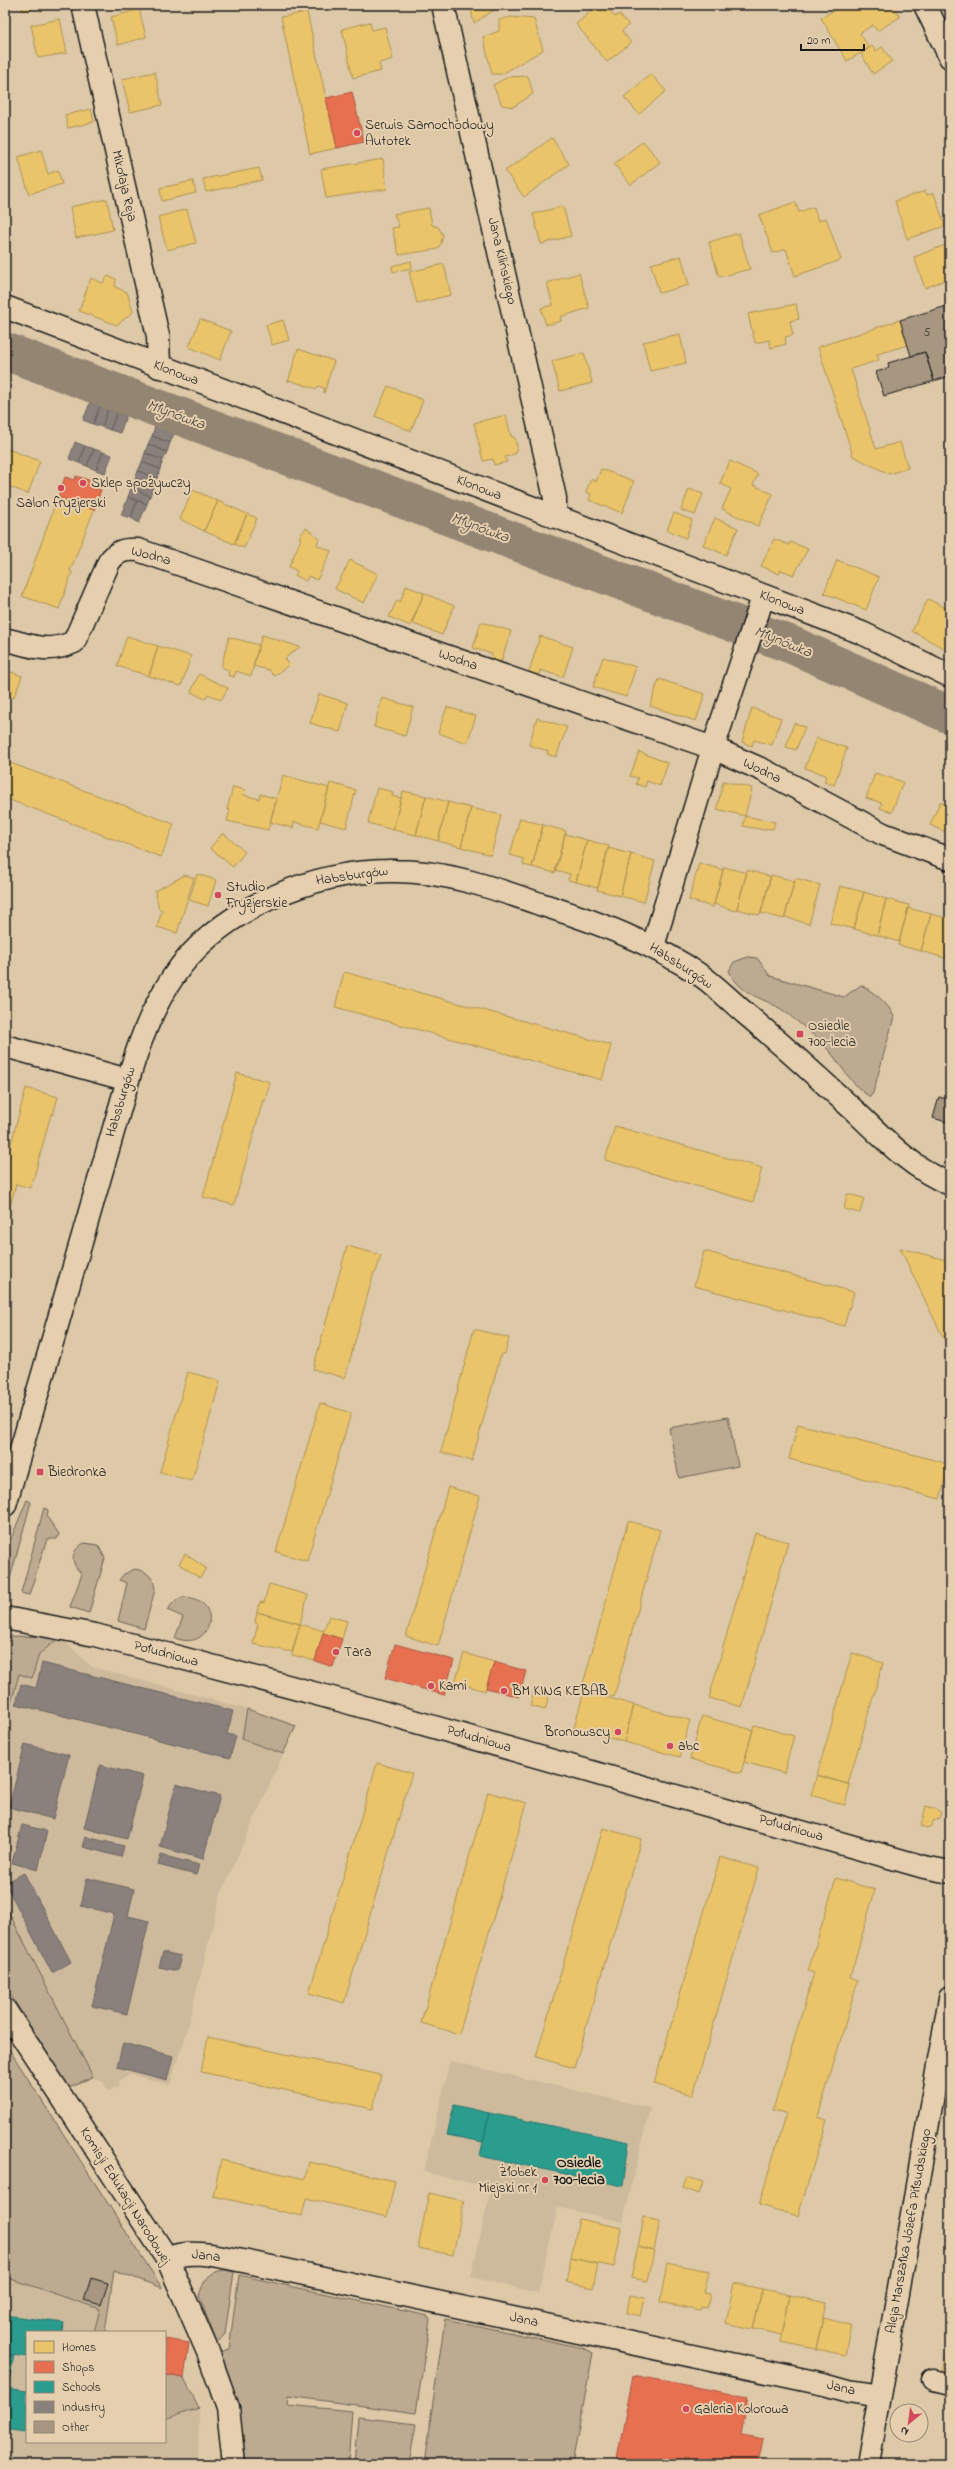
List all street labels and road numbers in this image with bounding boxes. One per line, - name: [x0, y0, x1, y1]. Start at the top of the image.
- street label: Mikołaja Reja: [106, 148, 142, 224]
- street label: Jana Kilińskiego: [481, 215, 522, 307]
- street label: Klonowa: [150, 355, 202, 391]
- street label: Klonowa: [453, 470, 505, 506]
- street label: Wodna: [129, 541, 173, 571]
- street label: Klonowa: [756, 585, 808, 621]
- street label: Wodna: [435, 643, 481, 677]
- street label: Wodna: [739, 753, 785, 789]
- street label: Habsburgów: [315, 861, 390, 892]
- street label: Habsburgów: [644, 937, 717, 995]
- street label: Habsburgów: [100, 1064, 143, 1140]
- street label: Południowa: [131, 1635, 201, 1673]
- street label: Południowa: [444, 1720, 514, 1758]
- street label: Południowa: [756, 1809, 826, 1847]
- street label: Komisji Edukacji Narodowej: [74, 2123, 177, 2270]
- street label: Aleja Marszałka Józefa Piłsudskiego: [881, 2127, 938, 2335]
- street label: Jana: [191, 2244, 221, 2268]
- street label: Jana: [508, 2307, 540, 2333]
- street label: Jana: [825, 2375, 857, 2401]

